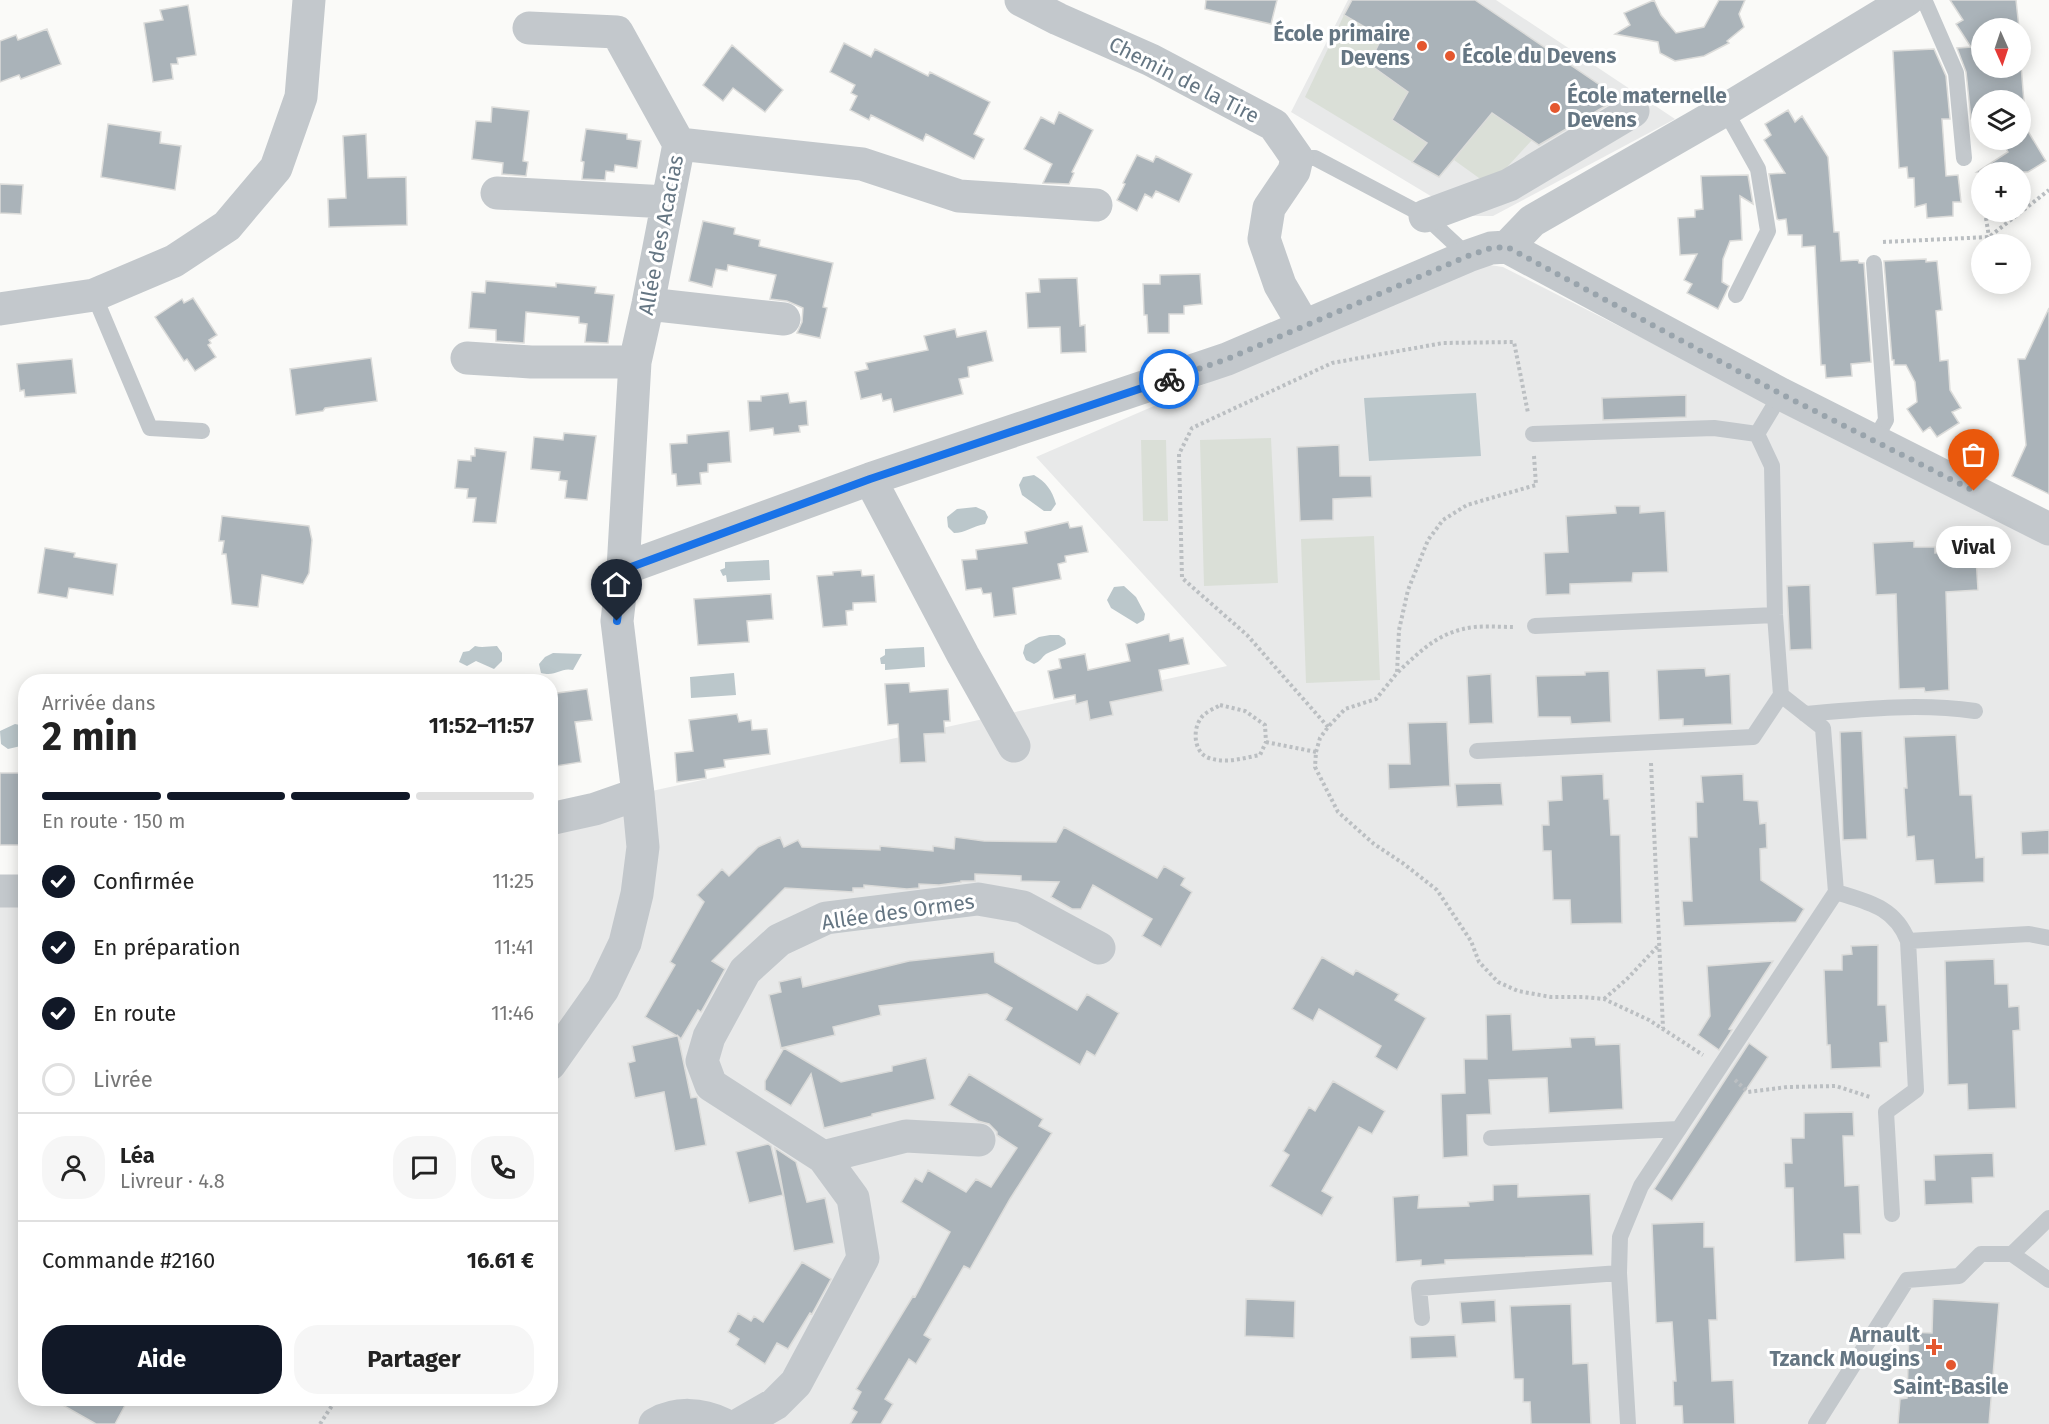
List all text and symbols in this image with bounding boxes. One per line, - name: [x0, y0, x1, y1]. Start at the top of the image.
- north arrow: [1971, 18, 2031, 78]
- map controls: [1971, 18, 2031, 294]
- place label: École primaire Devens: [1273, 20, 1410, 71]
- street label: Chemin de la Tire: [1104, 31, 1264, 129]
- marker: École primaire Devens: [1415, 39, 1429, 53]
- place label: École du Devens: [1462, 42, 1616, 69]
- marker: École du Devens: [1443, 49, 1457, 63]
- place label: École maternelle Devens: [1567, 82, 1727, 133]
- button: layers: [1971, 90, 2031, 150]
- marker: École maternelle Devens: [1548, 101, 1562, 115]
- street label: Allée des Acacias: [633, 153, 689, 317]
- button: +: [1971, 162, 2031, 222]
- button: −: [1971, 234, 2031, 294]
- courier: [1139, 349, 1199, 409]
- icon: bike: [1153, 363, 1186, 396]
- pin: [1948, 429, 1999, 491]
- icon: bag: [1957, 438, 1990, 471]
- callout: Vival: [1936, 527, 2012, 569]
- text: Vival: [1952, 535, 1995, 559]
- pin: [591, 559, 642, 621]
- icon: home: [600, 568, 633, 601]
- text: Arrivée dans: [42, 691, 155, 715]
- text: 11:52–11:57: [429, 712, 534, 739]
- text: 2 min: [42, 714, 138, 760]
- text: En route · 150 m: [42, 809, 185, 833]
- icon: check: [42, 865, 75, 898]
- text: Confirmée: [93, 868, 195, 895]
- text: 11:25: [492, 869, 534, 893]
- street label: Allée des Ormes: [820, 888, 976, 936]
- icon: check: [42, 931, 75, 964]
- text: En préparation: [93, 934, 241, 961]
- text: 11:41: [494, 935, 534, 959]
- icon: check: [42, 997, 75, 1030]
- text: En route: [93, 1000, 176, 1027]
- text: 11:46: [491, 1001, 534, 1025]
- text: Livrée: [93, 1066, 153, 1093]
- button: person: [42, 1136, 105, 1199]
- button: chat: [393, 1136, 456, 1199]
- button: phone: [471, 1136, 534, 1199]
- text: Léa: [120, 1142, 155, 1169]
- text: Livreur · 4.8: [120, 1169, 225, 1193]
- text: Commande #2160: [42, 1247, 215, 1274]
- text: 16.61 €: [467, 1247, 534, 1274]
- place label: Arnault Tzanck Mougins: [1769, 1322, 1921, 1372]
- button: Aide: [42, 1325, 282, 1394]
- button: Partager: [294, 1325, 534, 1394]
- marker: Arnault Tzanck Mougins: [1925, 1338, 1943, 1356]
- marker: Saint-Basile: [1944, 1358, 1958, 1372]
- place label: Saint-Basile: [1893, 1374, 2009, 1400]

